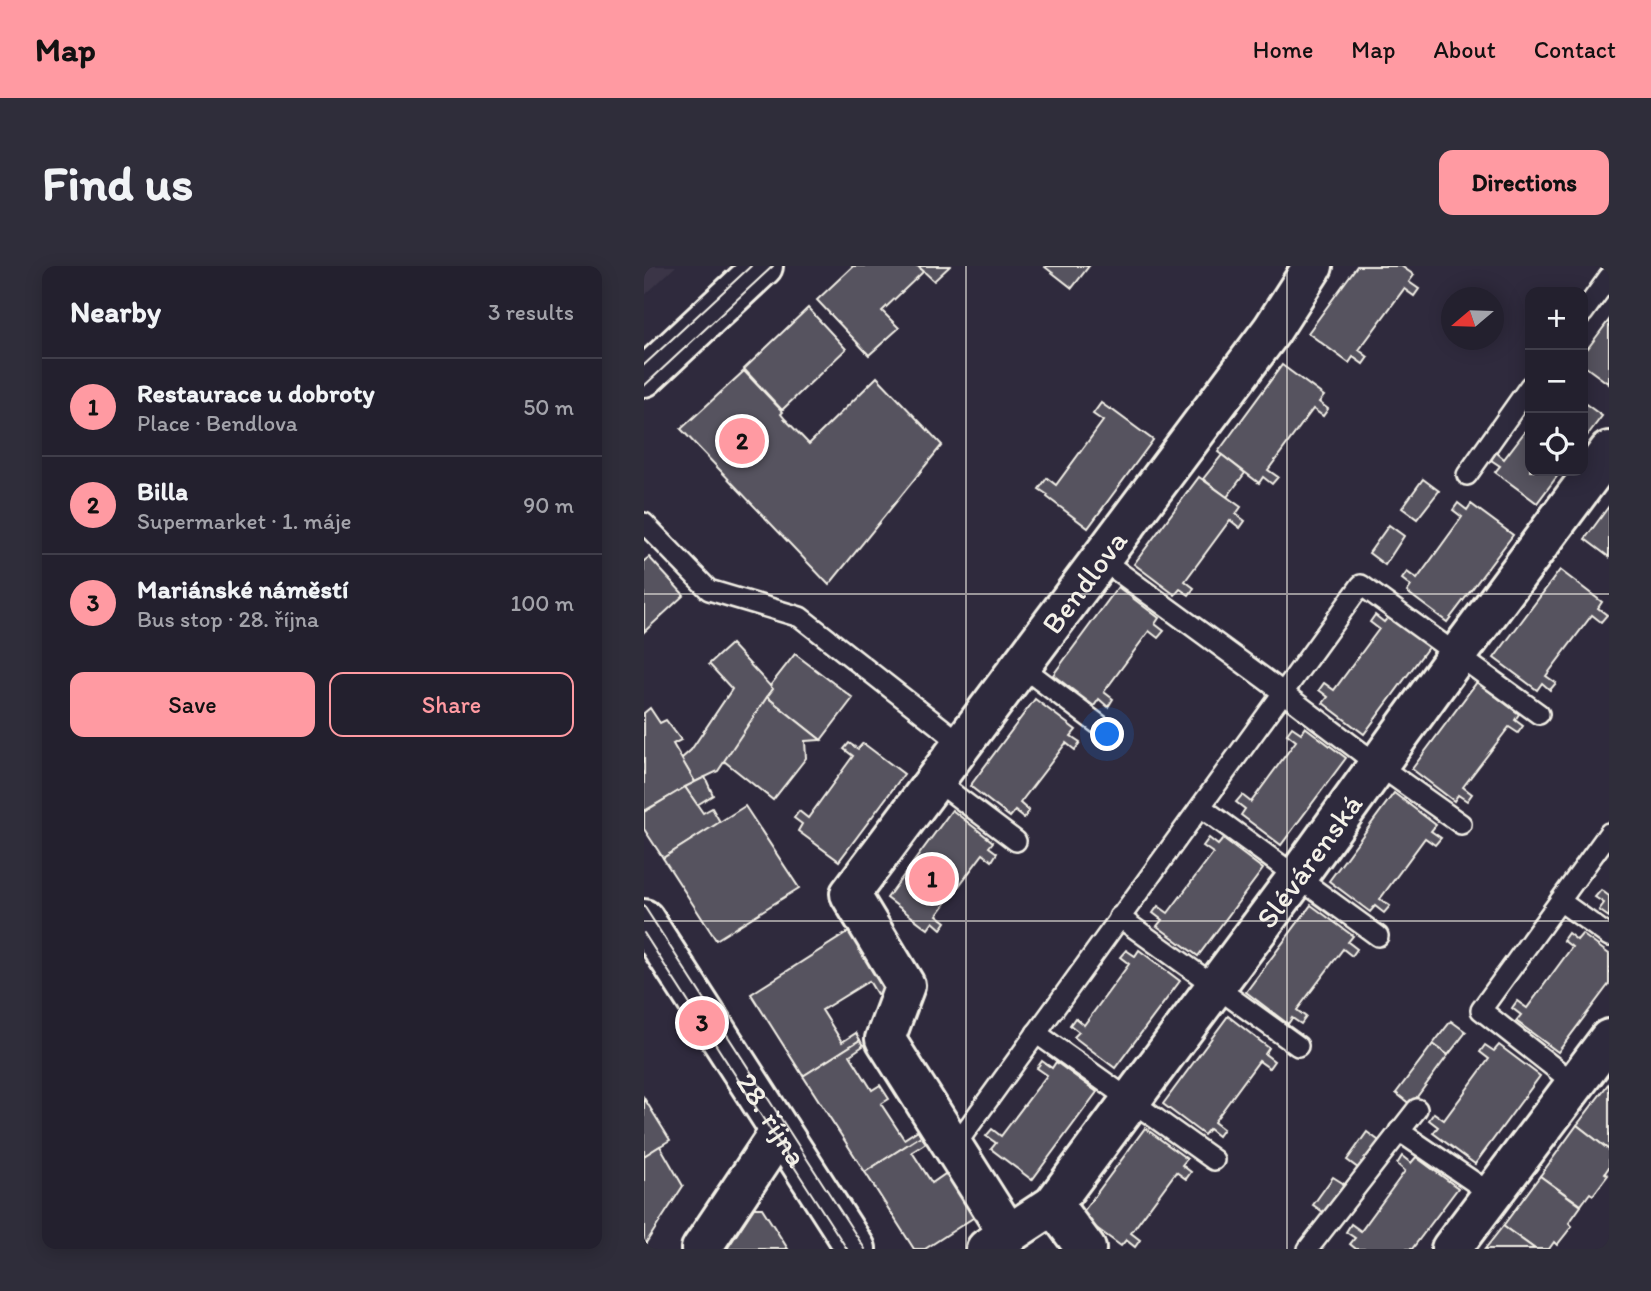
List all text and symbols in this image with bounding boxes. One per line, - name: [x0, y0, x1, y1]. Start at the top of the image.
- text: Map: [35, 30, 96, 69]
- text: Home: [1253, 35, 1313, 64]
- text: Map: [1351, 35, 1395, 64]
- text: About: [1433, 35, 1496, 64]
- text: Contact: [1534, 35, 1616, 64]
- button: Directions: [1439, 150, 1609, 215]
- text: Find us: [42, 153, 193, 212]
- north arrow: [1441, 287, 1504, 350]
- map controls: [1525, 287, 1588, 476]
- button: +: [1525, 287, 1588, 350]
- text: Nearby: [70, 293, 161, 330]
- text: 3 results: [488, 298, 574, 326]
- button: −: [1525, 350, 1588, 413]
- text: Restaurace u dobroty: [137, 377, 374, 409]
- text: 1: [88, 393, 98, 421]
- text: 50 m: [523, 393, 574, 421]
- text: Place · Bendlova: [137, 409, 298, 437]
- button: locate: [1525, 413, 1588, 476]
- pin: 2: [719, 415, 765, 467]
- text: Billa: [137, 475, 188, 507]
- text: 2: [87, 491, 99, 519]
- text: 90 m: [523, 491, 574, 519]
- text: Supermarket · 1. máje: [137, 507, 352, 535]
- street label: Bendlova: [1033, 522, 1135, 641]
- text: Mariánské náměstí: [137, 573, 348, 605]
- text: 3: [87, 589, 99, 617]
- text: 100 m: [510, 589, 574, 617]
- text: Bus stop · 28. října: [137, 605, 319, 633]
- button: Save: [70, 672, 315, 737]
- button: Share: [329, 672, 574, 737]
- your location: [1090, 717, 1124, 751]
- street label: Slévárenská: [1247, 786, 1370, 935]
- pin: 1: [909, 853, 955, 905]
- pin: 3: [679, 997, 725, 1049]
- street label: 28. října: [729, 1065, 817, 1174]

